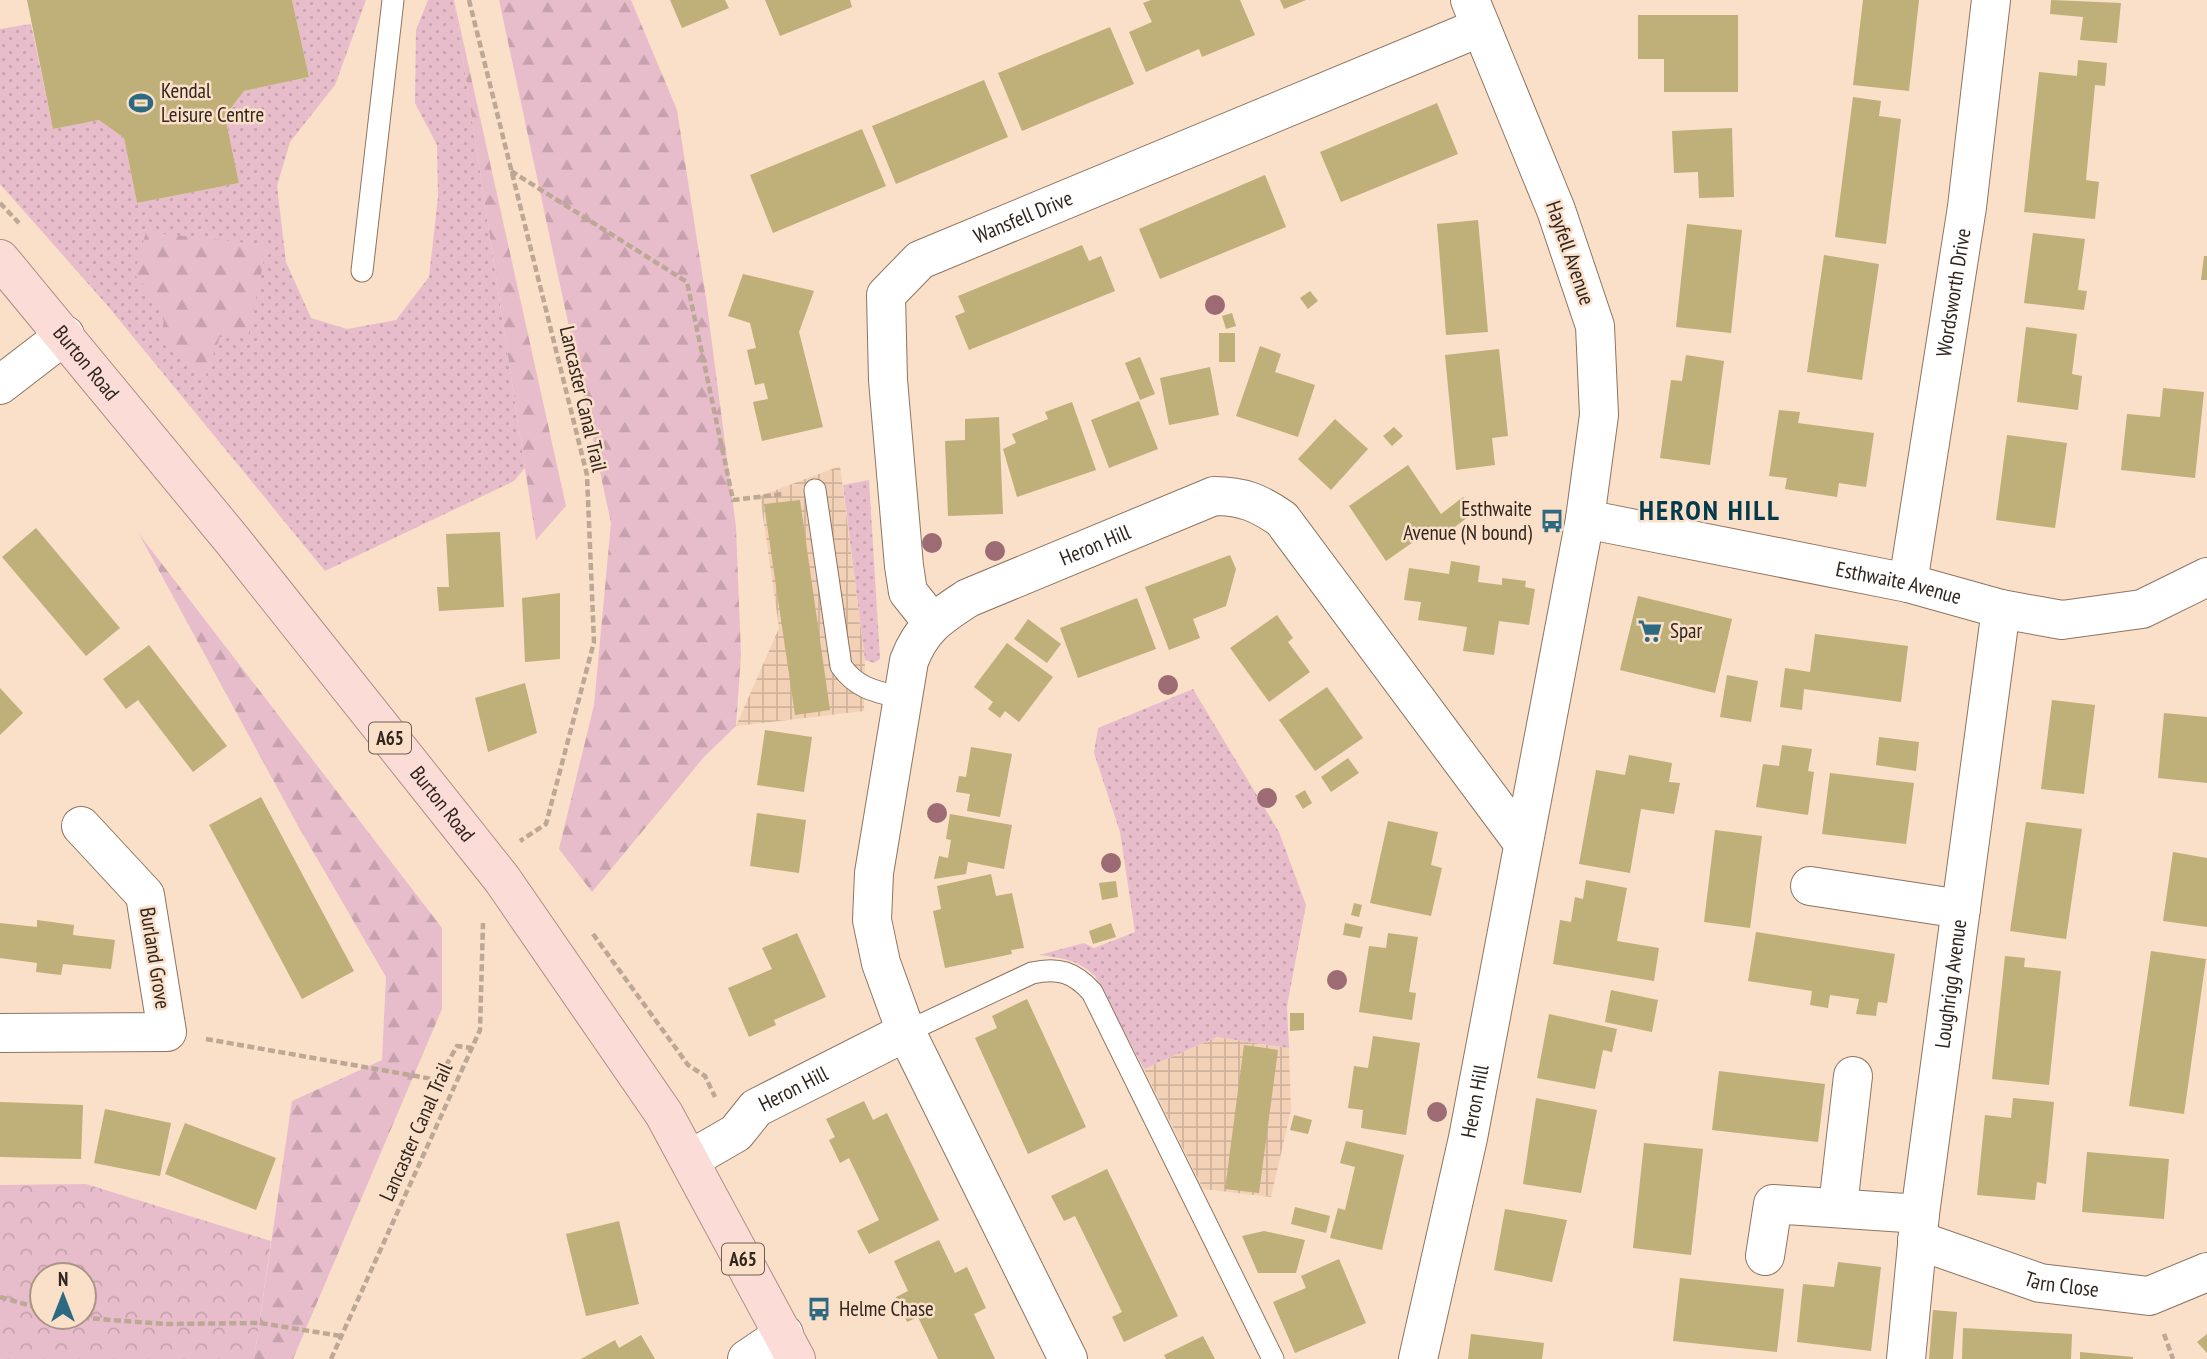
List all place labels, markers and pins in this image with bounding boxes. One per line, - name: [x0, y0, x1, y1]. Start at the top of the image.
- place label: Kendal Leisure Centre: [161, 77, 264, 128]
- sports icon: Kendal Leisure Centre: [127, 89, 155, 117]
- place label: Esthwaite Avenue (N bound): [1403, 495, 1532, 546]
- bus stop icon: Esthwaite Avenue (N bound): [1538, 507, 1566, 535]
- supermarket icon: Spar: [1636, 617, 1664, 645]
- place label: Spar: [1670, 617, 1703, 644]
- bus stop icon: Helme Chase: [805, 1295, 833, 1323]
- place label: Helme Chase: [839, 1295, 934, 1322]

